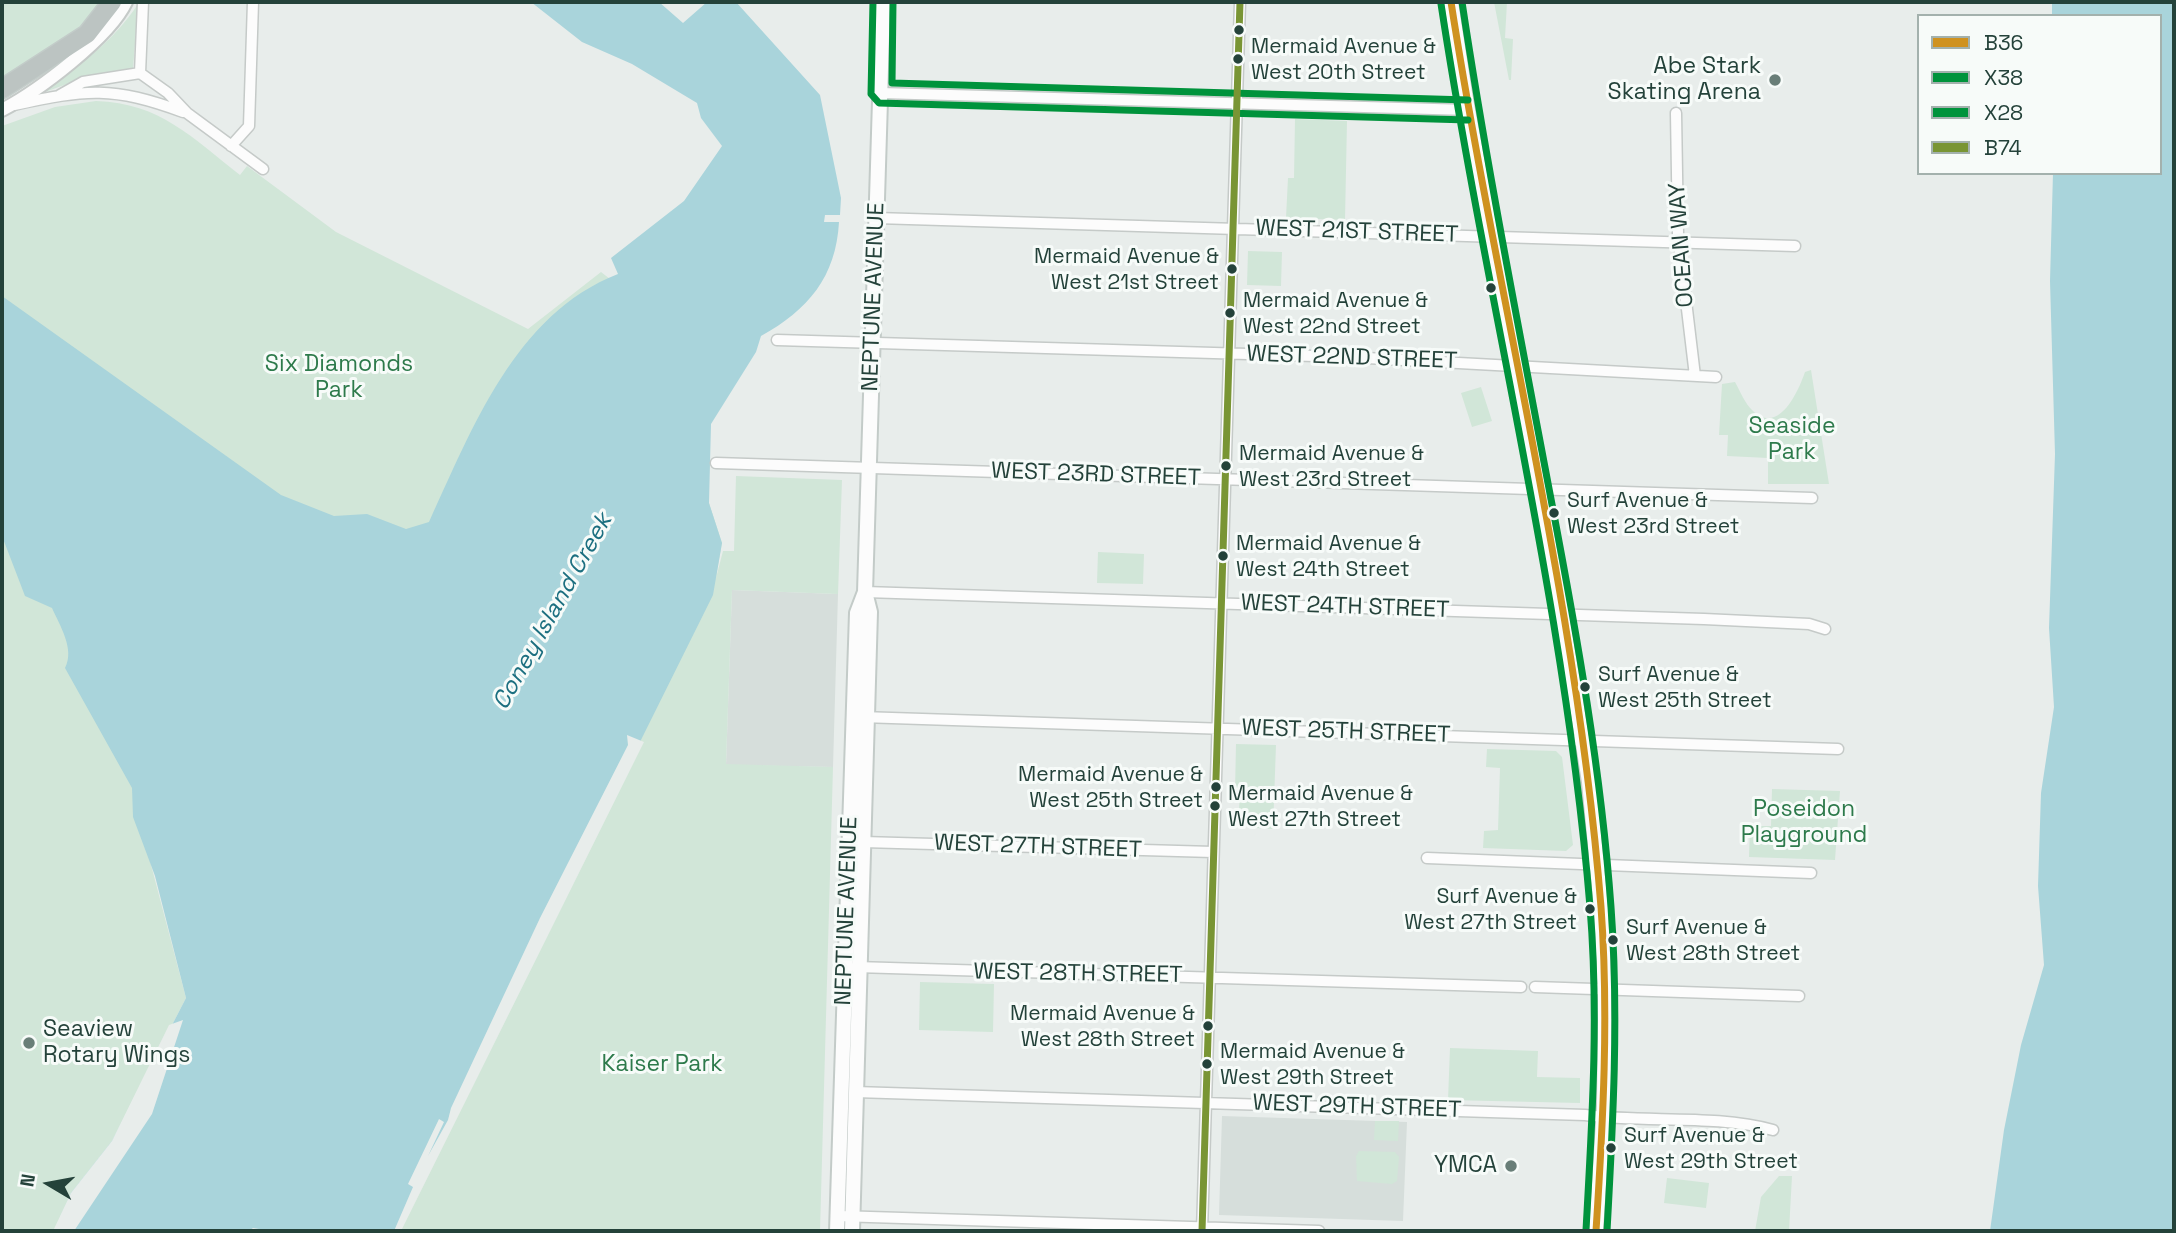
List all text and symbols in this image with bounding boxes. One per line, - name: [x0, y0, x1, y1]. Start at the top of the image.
- legend: [1917, 14, 2162, 175]
- unlabelled marker: [1232, 23, 1246, 37]
- text: B36: [1984, 29, 2023, 56]
- place label: Mermaid Avenue & West 20th Street: [1251, 34, 1436, 84]
- marker: Mermaid Avenue & West 20th Street: [1231, 52, 1245, 66]
- place label: Abe Stark Skating Arena: [1608, 53, 1761, 107]
- text: X38: [1984, 64, 2023, 91]
- marker: Abe Stark Skating Arena: [1767, 72, 1783, 88]
- text: X28: [1984, 99, 2023, 126]
- text: B74: [1984, 134, 2022, 161]
- street label: OCEAN WAY: [1664, 182, 1700, 308]
- street label: NEPTUNE AVENUE: [857, 202, 891, 392]
- street label: WEST 21ST STREET: [1255, 215, 1459, 249]
- place label: Mermaid Avenue & West 21st Street: [1034, 244, 1219, 294]
- marker: Mermaid Avenue & West 21st Street: [1225, 262, 1239, 276]
- unlabelled marker: [1484, 281, 1498, 295]
- place label: Mermaid Avenue & West 22nd Street: [1243, 288, 1428, 338]
- marker: Mermaid Avenue & West 22nd Street: [1223, 306, 1237, 320]
- street label: WEST 22ND STREET: [1246, 341, 1458, 375]
- park label: Six Diamonds Park: [265, 351, 413, 405]
- park label: Seaside Park: [1748, 413, 1836, 467]
- place label: Mermaid Avenue & West 23rd Street: [1239, 441, 1424, 491]
- street label: WEST 23RD STREET: [991, 458, 1201, 492]
- marker: Mermaid Avenue & West 23rd Street: [1219, 459, 1233, 473]
- place label: Surf Avenue & West 23rd Street: [1567, 488, 1739, 538]
- marker: Surf Avenue & West 23rd Street: [1547, 506, 1561, 520]
- water label: Coney Island Creek: [487, 509, 619, 715]
- place label: Mermaid Avenue & West 24th Street: [1236, 531, 1421, 581]
- marker: Mermaid Avenue & West 24th Street: [1216, 549, 1230, 563]
- street label: WEST 24TH STREET: [1240, 590, 1450, 624]
- place label: Surf Avenue & West 25th Street: [1598, 662, 1772, 712]
- marker: Surf Avenue & West 25th Street: [1578, 680, 1592, 694]
- street label: WEST 25TH STREET: [1241, 715, 1451, 749]
- place label: Mermaid Avenue & West 25th Street: [1018, 762, 1203, 812]
- marker: Mermaid Avenue & West 25th Street: [1209, 780, 1223, 794]
- place label: Mermaid Avenue & West 27th Street: [1228, 781, 1413, 831]
- park label: Poseidon Playground: [1741, 796, 1867, 850]
- marker: Mermaid Avenue & West 27th Street: [1208, 799, 1222, 813]
- street label: NEPTUNE AVENUE: [830, 816, 864, 1006]
- street label: WEST 27TH STREET: [934, 830, 1142, 864]
- place label: Surf Avenue & West 27th Street: [1404, 884, 1577, 934]
- marker: Surf Avenue & West 27th Street: [1583, 902, 1597, 916]
- place label: Surf Avenue & West 28th Street: [1626, 915, 1800, 965]
- marker: Surf Avenue & West 28th Street: [1606, 933, 1620, 947]
- street label: WEST 28TH STREET: [973, 958, 1183, 990]
- place label: Mermaid Avenue & West 28th Street: [1010, 1001, 1195, 1051]
- place label: Seaview Rotary Wings: [43, 1016, 190, 1070]
- marker: Mermaid Avenue & West 28th Street: [1201, 1019, 1215, 1033]
- marker: Seaview Rotary Wings: [21, 1035, 37, 1051]
- place label: Mermaid Avenue & West 29th Street: [1220, 1039, 1405, 1089]
- park label: Kaiser Park: [601, 1051, 723, 1079]
- marker: Mermaid Avenue & West 29th Street: [1200, 1057, 1214, 1071]
- street label: WEST 29TH STREET: [1252, 1090, 1462, 1124]
- place label: Surf Avenue & West 29th Street: [1624, 1123, 1798, 1173]
- marker: Surf Avenue & West 29th Street: [1604, 1141, 1618, 1155]
- north arrow: [14, 1149, 84, 1219]
- place label: YMCA: [1434, 1152, 1497, 1180]
- marker: YMCA: [1503, 1158, 1519, 1174]
- text: N: [14, 1172, 41, 1189]

